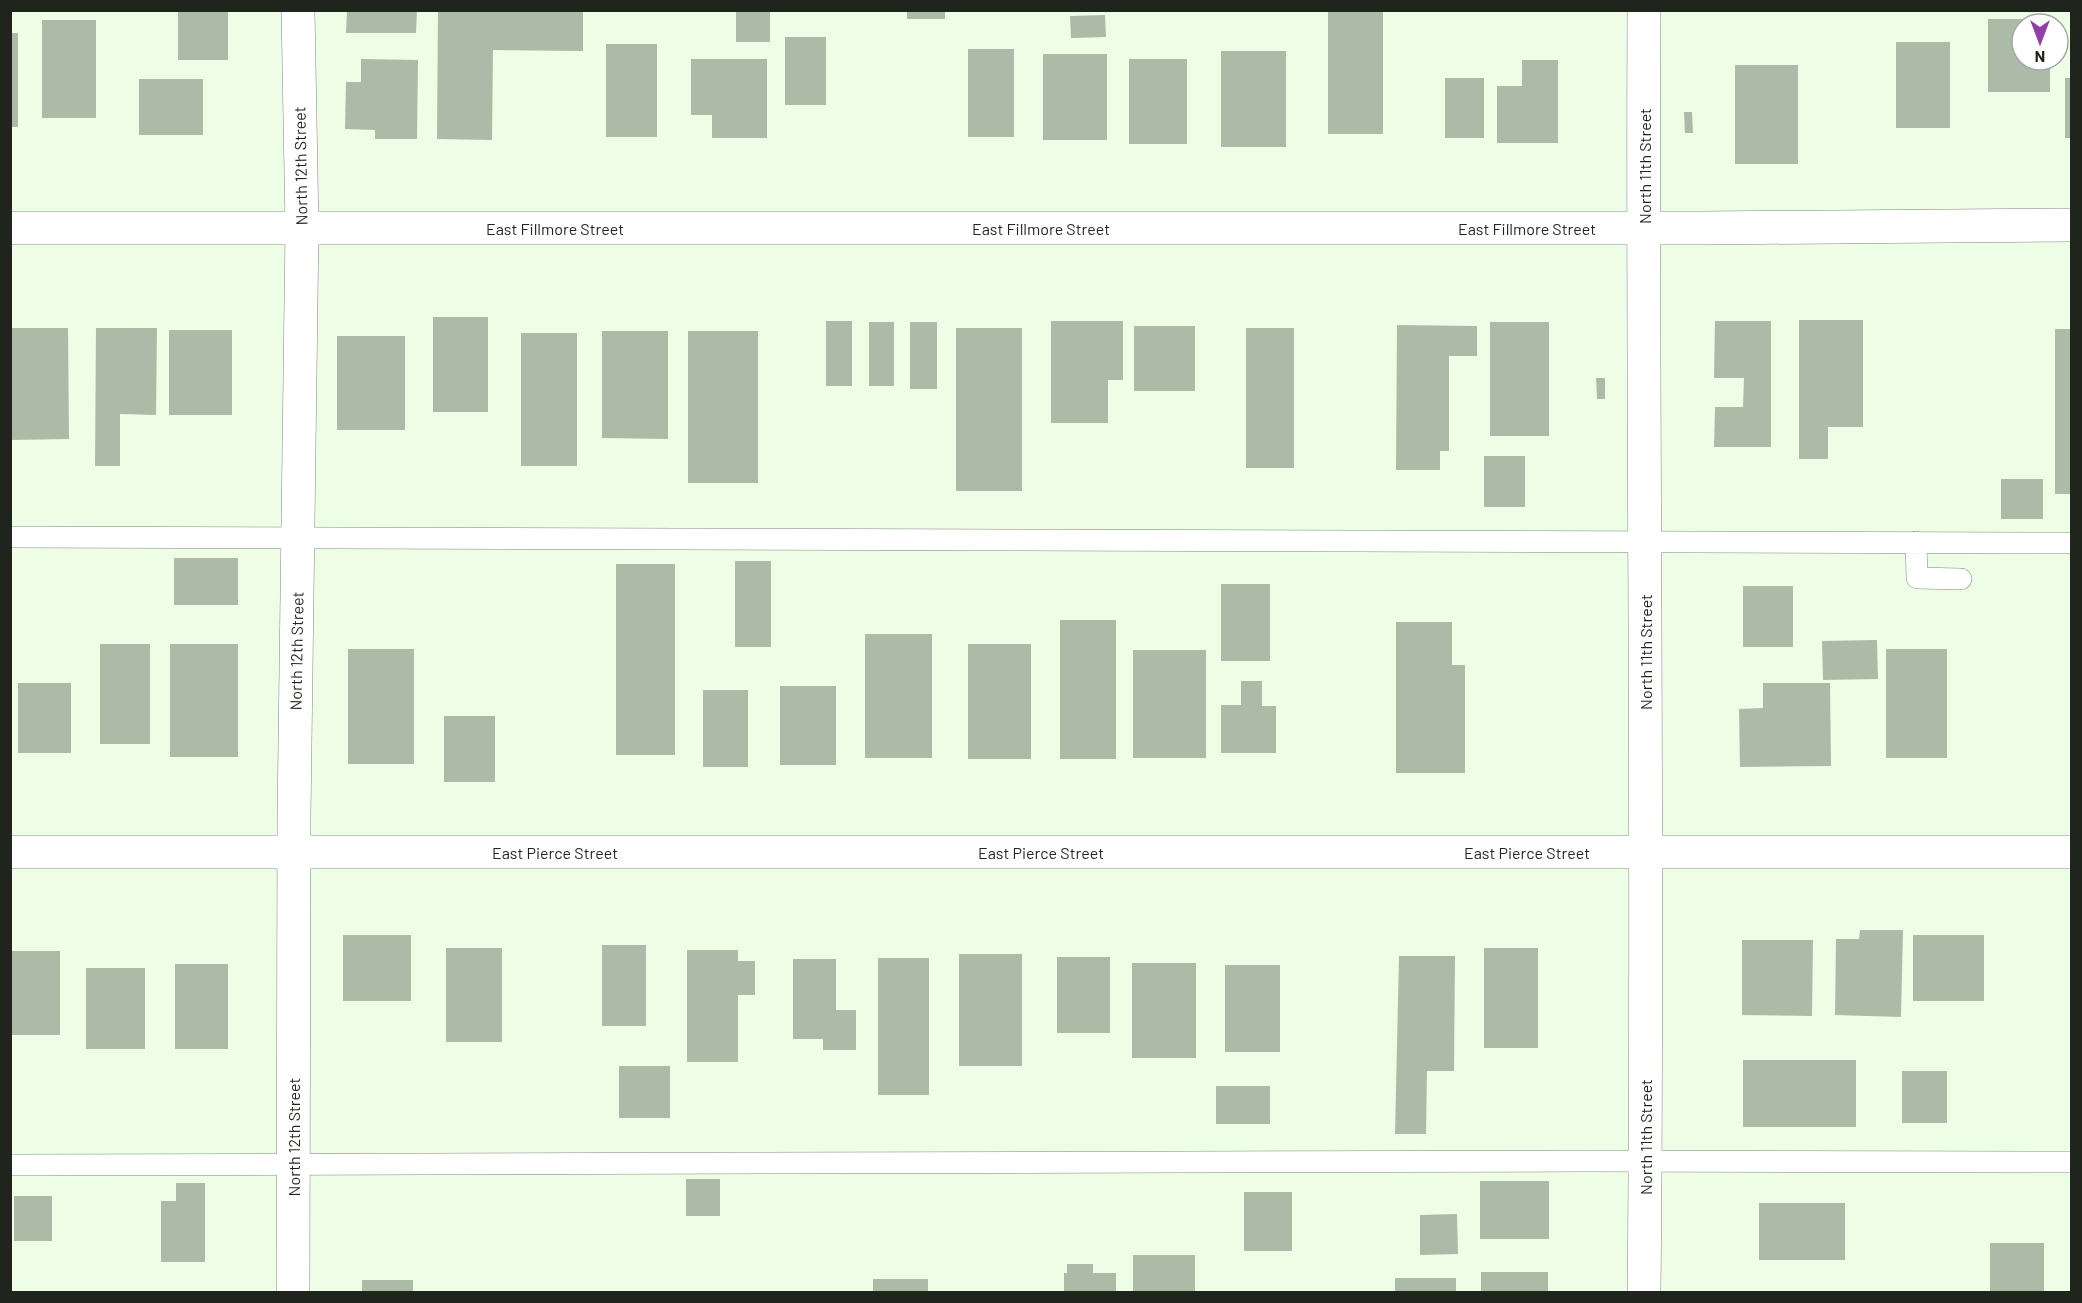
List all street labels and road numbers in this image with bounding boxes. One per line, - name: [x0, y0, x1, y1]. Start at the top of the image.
- street label: North 12th Street: [289, 106, 311, 226]
- street label: North 11th Street: [1635, 108, 1654, 224]
- street label: East Fillmore Street: [486, 219, 624, 238]
- street label: East Fillmore Street: [972, 219, 1110, 238]
- street label: East Fillmore Street: [1458, 219, 1596, 238]
- street label: North 12th Street: [285, 591, 307, 711]
- street label: North 11th Street: [1636, 594, 1655, 710]
- street label: East Pierce Street: [492, 843, 618, 862]
- street label: East Pierce Street: [978, 843, 1104, 862]
- street label: East Pierce Street: [1464, 843, 1590, 862]
- street label: North 12th Street: [284, 1078, 303, 1196]
- street label: North 11th Street: [1636, 1079, 1655, 1195]

